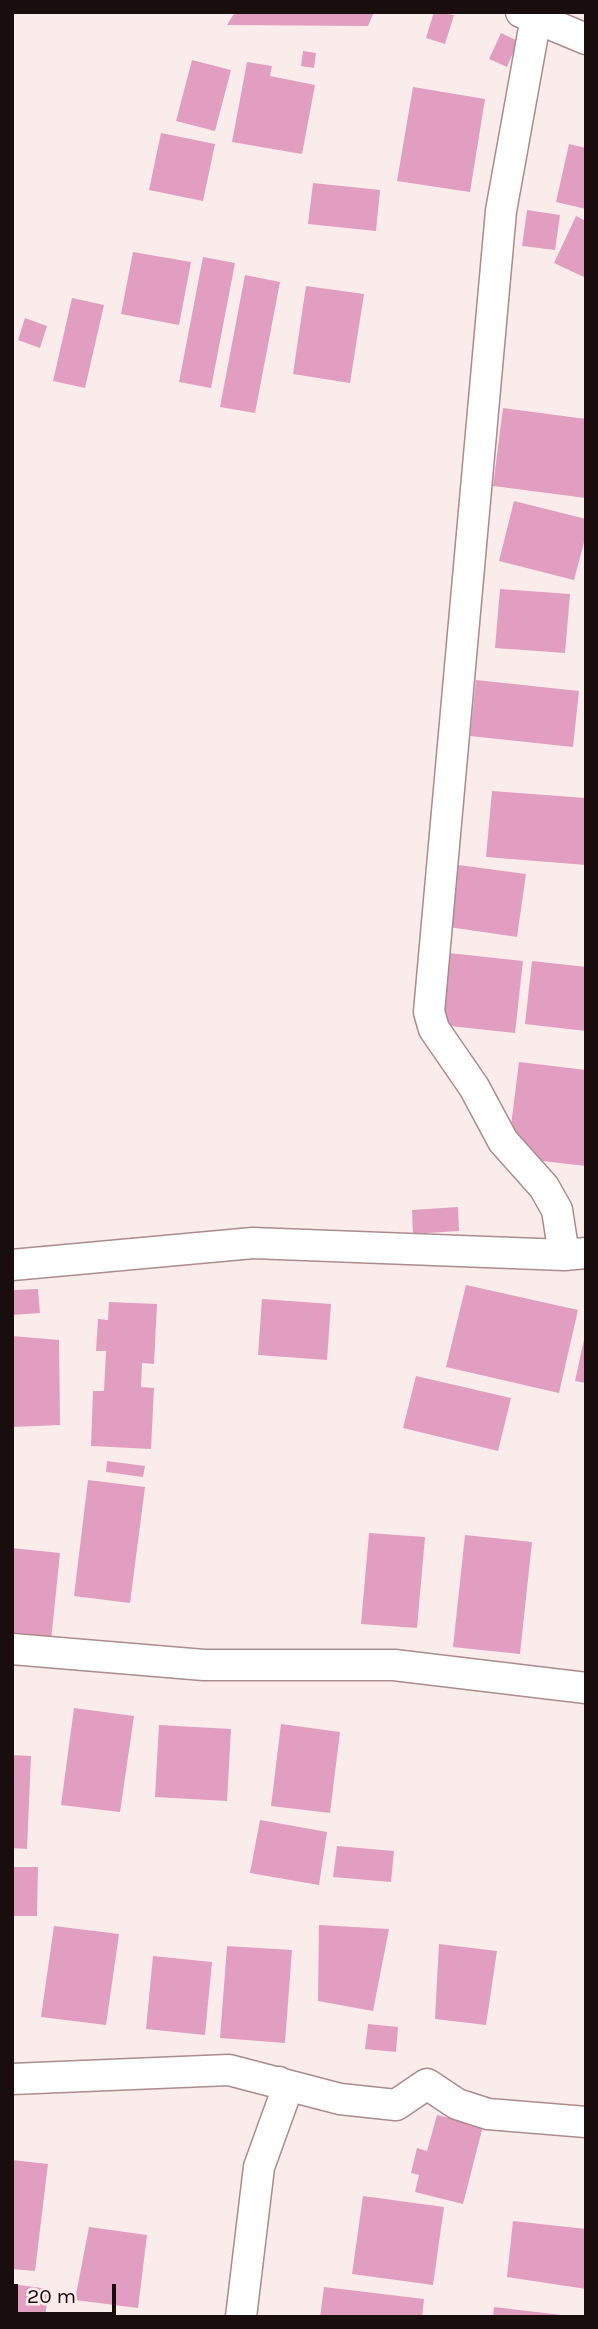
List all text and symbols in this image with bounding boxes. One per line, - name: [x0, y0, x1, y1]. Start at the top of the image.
- scale bar: [18, 2270, 119, 2314]
- text: 20 m: [27, 2284, 76, 2308]

